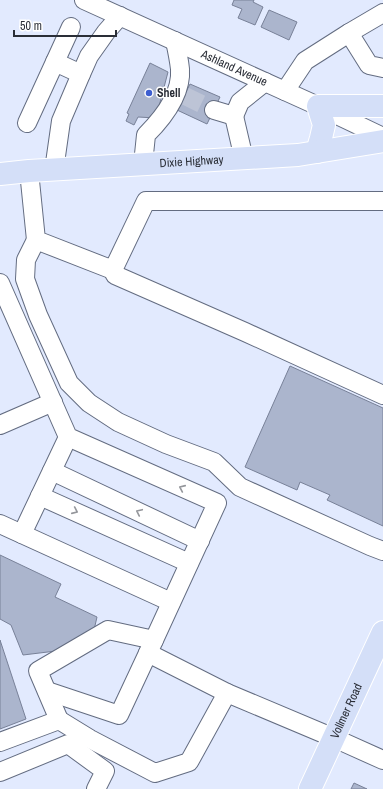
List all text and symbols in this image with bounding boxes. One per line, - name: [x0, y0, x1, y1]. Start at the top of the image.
- scale bar: [14, 12, 116, 38]
- text: 50 m: [20, 18, 42, 34]
- street label: Ashland Avenue: [198, 46, 270, 90]
- place label: Shell: [157, 85, 181, 101]
- marker: Shell: [144, 88, 154, 98]
- street label: Dixie Highway: [159, 151, 224, 171]
- one-way arrow: [178, 484, 185, 492]
- one-way arrow: [72, 507, 79, 515]
- one-way arrow: [136, 509, 143, 517]
- street label: Vollmer Road: [327, 681, 366, 741]

